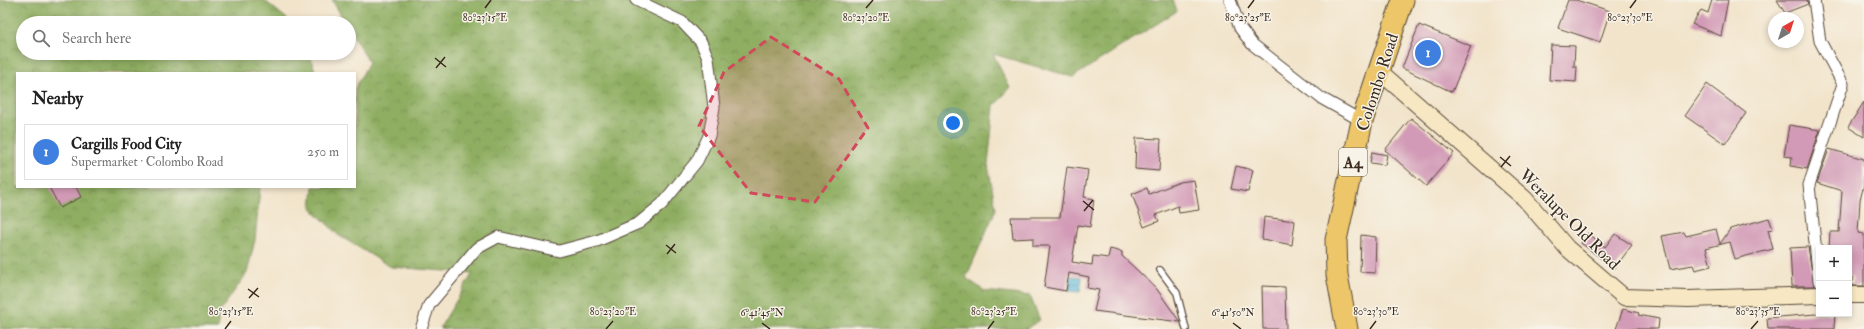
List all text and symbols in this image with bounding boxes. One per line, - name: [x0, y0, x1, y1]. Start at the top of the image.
- text: 80°23'15"E: [463, 12, 507, 24]
- text: 80°23'20"E: [843, 12, 889, 24]
- text: 80°23'25"E: [1225, 12, 1271, 24]
- text: 80°23'30"E: [1607, 12, 1653, 24]
- north arrow: [1768, 12, 1804, 48]
- search box: [16, 16, 356, 60]
- icon: search: [30, 27, 52, 49]
- text: Search here: [62, 29, 131, 48]
- street label: Colombo Road: [1352, 30, 1403, 134]
- pin: 1: [1415, 38, 1441, 68]
- text: Nearby: [32, 88, 83, 109]
- your location: [943, 113, 963, 133]
- text: Cargills Food City: [71, 135, 181, 154]
- text: 1: [44, 144, 48, 160]
- text: 250 m: [307, 144, 339, 160]
- road number: A4: [1339, 148, 1367, 176]
- text: Supermarket · Colombo Road: [71, 154, 224, 170]
- street label: Weralupe Old Road: [1513, 164, 1625, 275]
- map controls: [1816, 245, 1852, 317]
- button: +: [1816, 245, 1852, 281]
- button: −: [1816, 281, 1852, 317]
- text: 80°23'15"E: [209, 306, 253, 318]
- text: 80°23'20"E: [590, 306, 636, 318]
- text: 80°23'25"E: [971, 306, 1017, 318]
- text: 80°23'30"E: [1353, 306, 1399, 318]
- text: 80°23'35"E: [1736, 306, 1780, 318]
- text: 6°41'45"N: [740, 307, 784, 319]
- text: 6°41'50"N: [1212, 307, 1254, 319]

